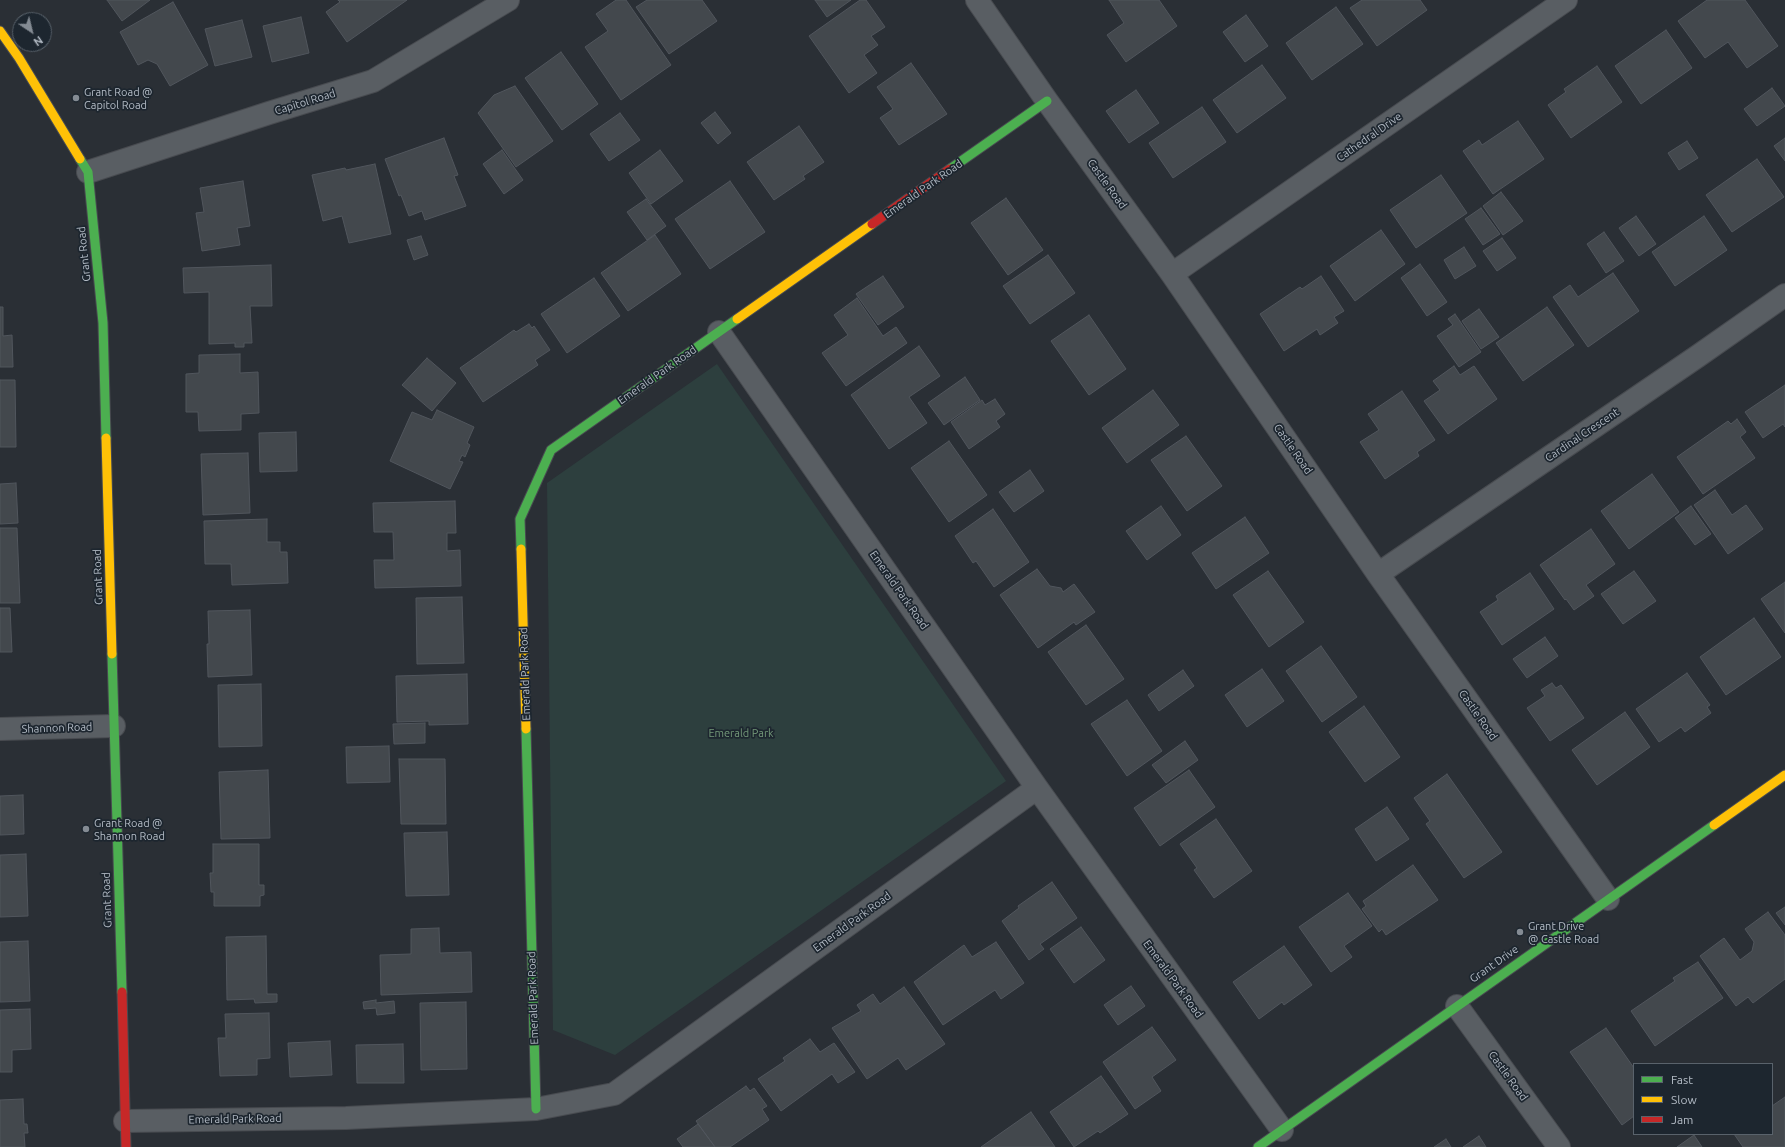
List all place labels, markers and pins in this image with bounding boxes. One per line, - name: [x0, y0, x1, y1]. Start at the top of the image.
- place label: Grant Road @ Capitol Road: [84, 85, 152, 111]
- marker: Grant Road @ Capitol Road: [71, 93, 81, 103]
- place label: Grant Road @ Shannon Road: [94, 816, 165, 842]
- marker: Grant Road @ Shannon Road: [81, 824, 91, 834]
- place label: Grant Drive @ Castle Road: [1528, 919, 1599, 945]
- marker: Grant Drive @ Castle Road: [1515, 927, 1525, 937]

